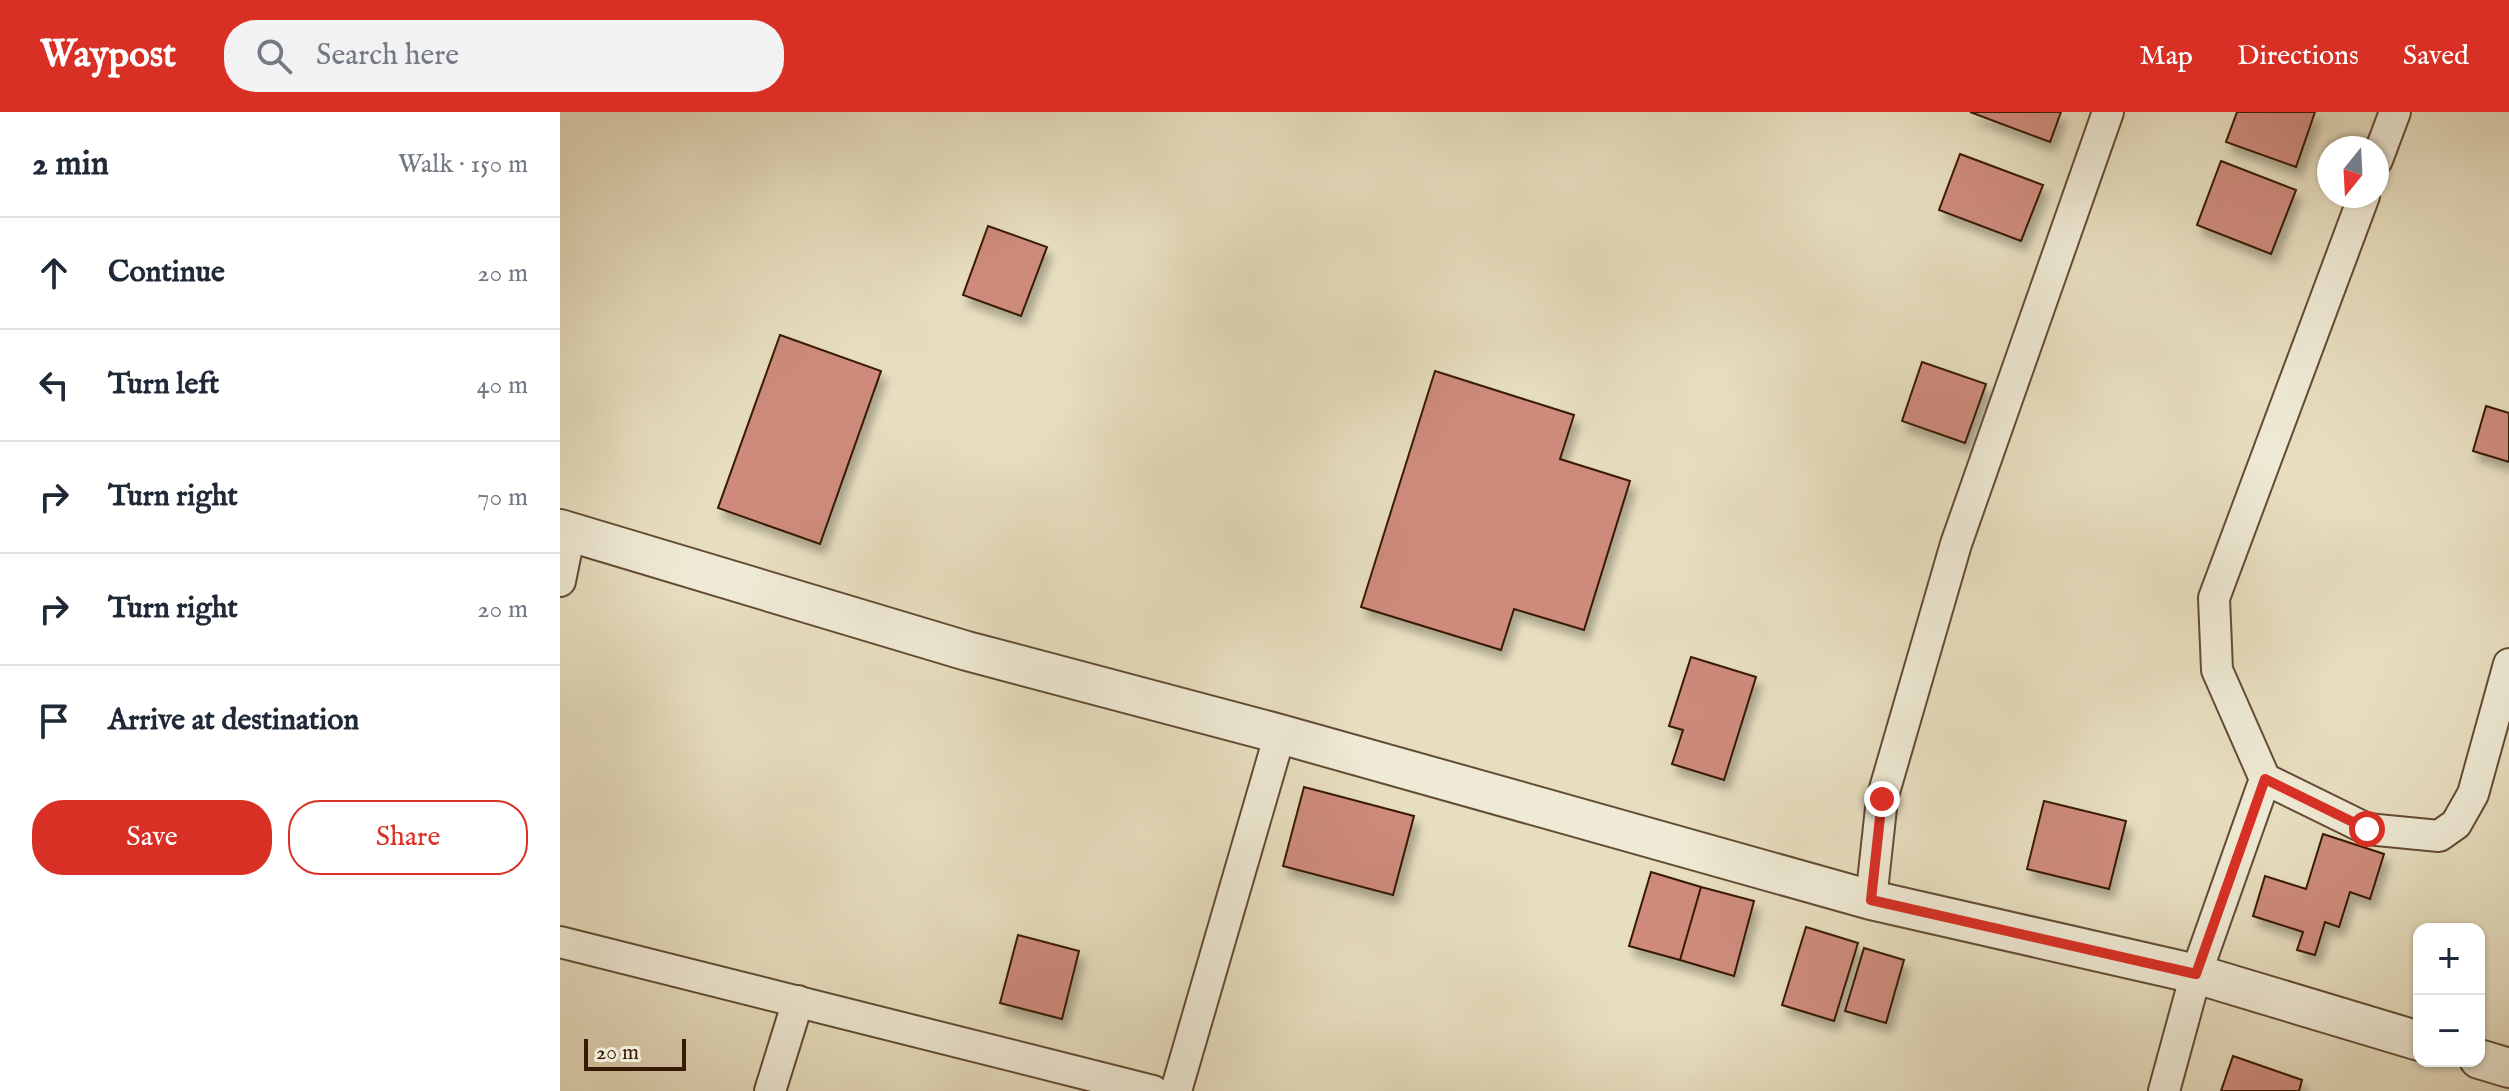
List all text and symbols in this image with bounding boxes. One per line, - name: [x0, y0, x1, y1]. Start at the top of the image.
- search box: [224, 20, 784, 92]
- text: Waypost: [40, 32, 176, 80]
- icon: search: [252, 34, 296, 78]
- text: Search here: [316, 37, 459, 75]
- text: Map: [2139, 39, 2193, 74]
- text: Directions: [2237, 39, 2359, 74]
- text: Saved: [2403, 39, 2469, 74]
- north arrow: [2317, 136, 2389, 208]
- text: 2 min: [32, 143, 109, 186]
- text: Walk · 150 m: [398, 148, 528, 181]
- icon: ahead: [32, 251, 76, 295]
- text: Continue: [108, 254, 225, 292]
- text: 20 m: [477, 257, 528, 290]
- icon: left: [32, 363, 76, 407]
- text: Turn left: [108, 366, 219, 404]
- text: 40 m: [477, 369, 528, 402]
- icon: right: [32, 475, 76, 519]
- text: Turn right: [108, 478, 238, 516]
- text: 70 m: [477, 481, 528, 514]
- icon: right: [32, 587, 76, 631]
- text: Turn right: [108, 590, 238, 628]
- text: 20 m: [477, 593, 528, 626]
- icon: arrive: [32, 699, 76, 743]
- text: Arrive at destination: [108, 702, 359, 740]
- route end: [1864, 781, 1900, 817]
- button: Save: [32, 800, 272, 875]
- button: Share: [288, 800, 528, 875]
- route start: [2349, 811, 2385, 847]
- map controls: [2413, 923, 2485, 1067]
- button: +: [2413, 923, 2485, 995]
- button: −: [2413, 995, 2485, 1067]
- scale bar: [584, 1035, 686, 1071]
- text: 20 m: [596, 1039, 639, 1067]

